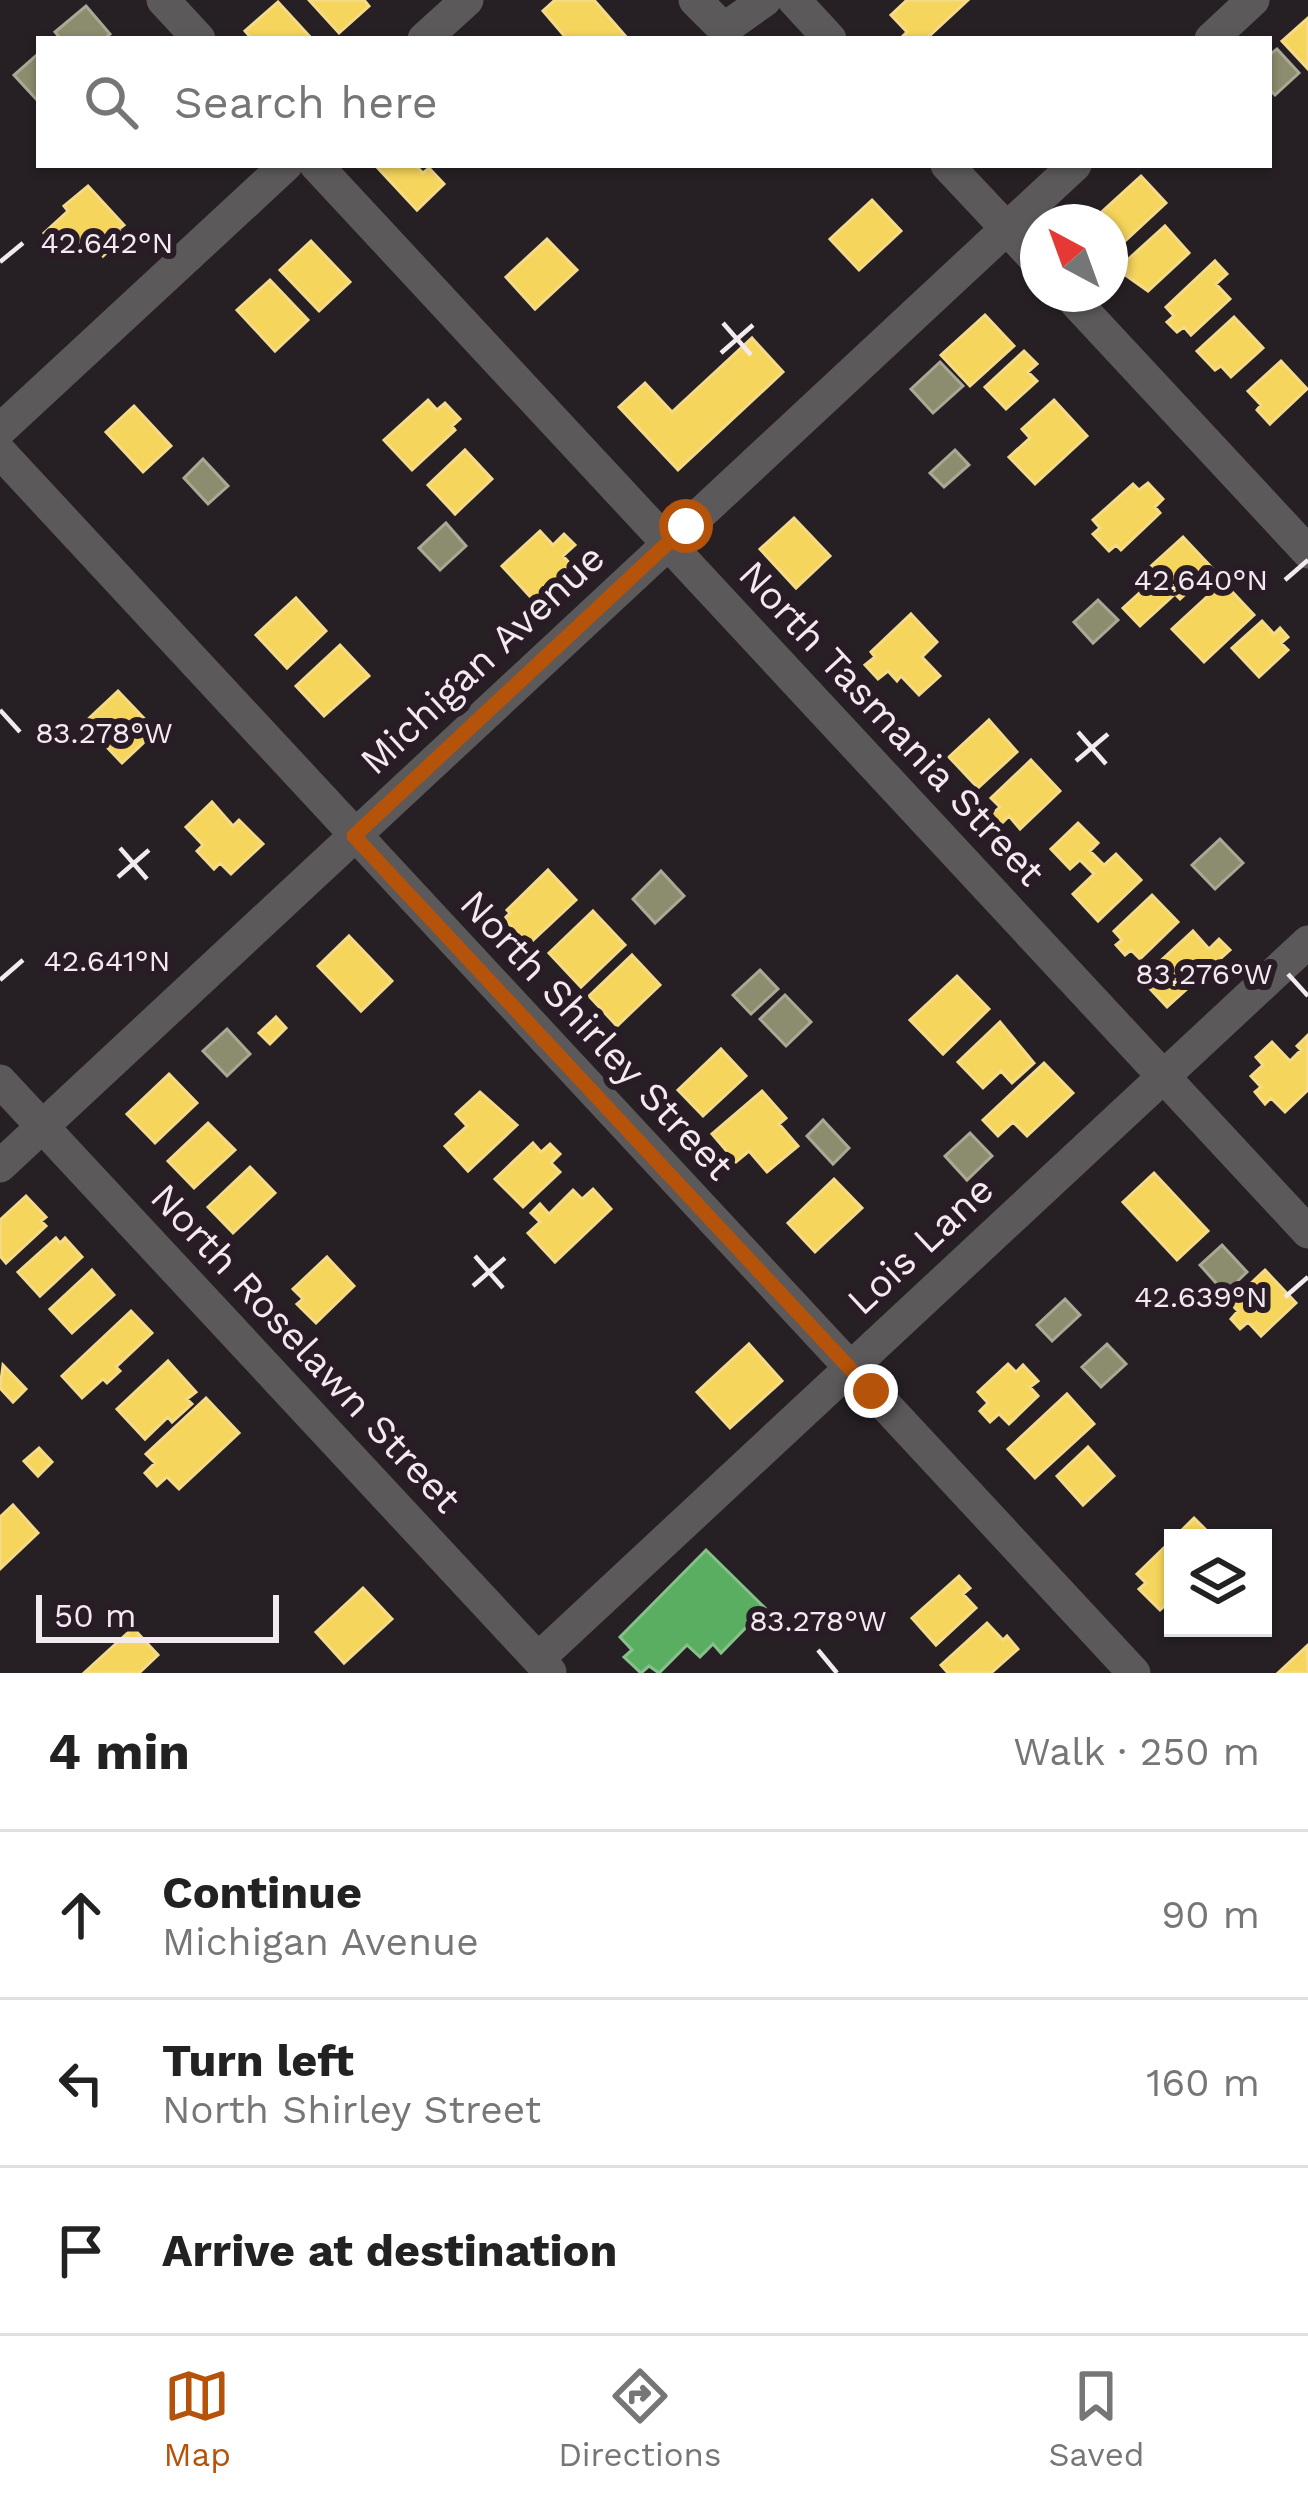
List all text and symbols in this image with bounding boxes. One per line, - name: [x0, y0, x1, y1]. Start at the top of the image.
- search box: [36, 36, 1272, 168]
- icon: search: [78, 69, 144, 135]
- text: Search here: [174, 76, 438, 129]
- north arrow: [1020, 204, 1128, 312]
- text: 42.642°N: [40, 225, 174, 260]
- route start: [659, 499, 713, 553]
- street label: Michigan Avenue: [351, 535, 613, 783]
- street label: North Tasmania Street: [730, 551, 1054, 895]
- text: 42.640°N: [1134, 562, 1268, 597]
- text: 83.278°W: [35, 715, 173, 750]
- street label: North Shirley Street: [451, 881, 743, 1189]
- text: 42.641°N: [44, 943, 170, 978]
- text: 83.276°W: [1135, 956, 1273, 991]
- street label: Lois Lane: [838, 1166, 1002, 1324]
- street label: North Roselawn Street: [142, 1174, 470, 1522]
- text: 42.639°N: [1134, 1279, 1268, 1314]
- route end: [844, 1364, 898, 1418]
- map controls: [1164, 1529, 1272, 1637]
- button: layers: [1164, 1529, 1272, 1637]
- scale bar: [36, 1589, 279, 1642]
- text: 50 m: [54, 1596, 136, 1635]
- text: 83.278°W: [749, 1603, 887, 1638]
- text: 4 min: [48, 1722, 190, 1781]
- text: Walk · 250 m: [1013, 1729, 1260, 1774]
- text: Continue: [162, 1866, 362, 1919]
- icon: ahead: [48, 1882, 114, 1948]
- text: 90 m: [1161, 1892, 1260, 1937]
- text: Michigan Avenue: [162, 1919, 479, 1964]
- text: Turn left: [162, 2034, 354, 2087]
- icon: left: [48, 2050, 114, 2116]
- text: 160 m: [1146, 2060, 1260, 2105]
- text: North Shirley Street: [162, 2087, 541, 2132]
- icon: arrive: [48, 2218, 114, 2284]
- text: Arrive at destination: [162, 2224, 617, 2277]
- tab: Map: [164, 2363, 231, 2474]
- tab: Directions: [558, 2363, 721, 2474]
- tab: Saved: [1049, 2363, 1144, 2474]

